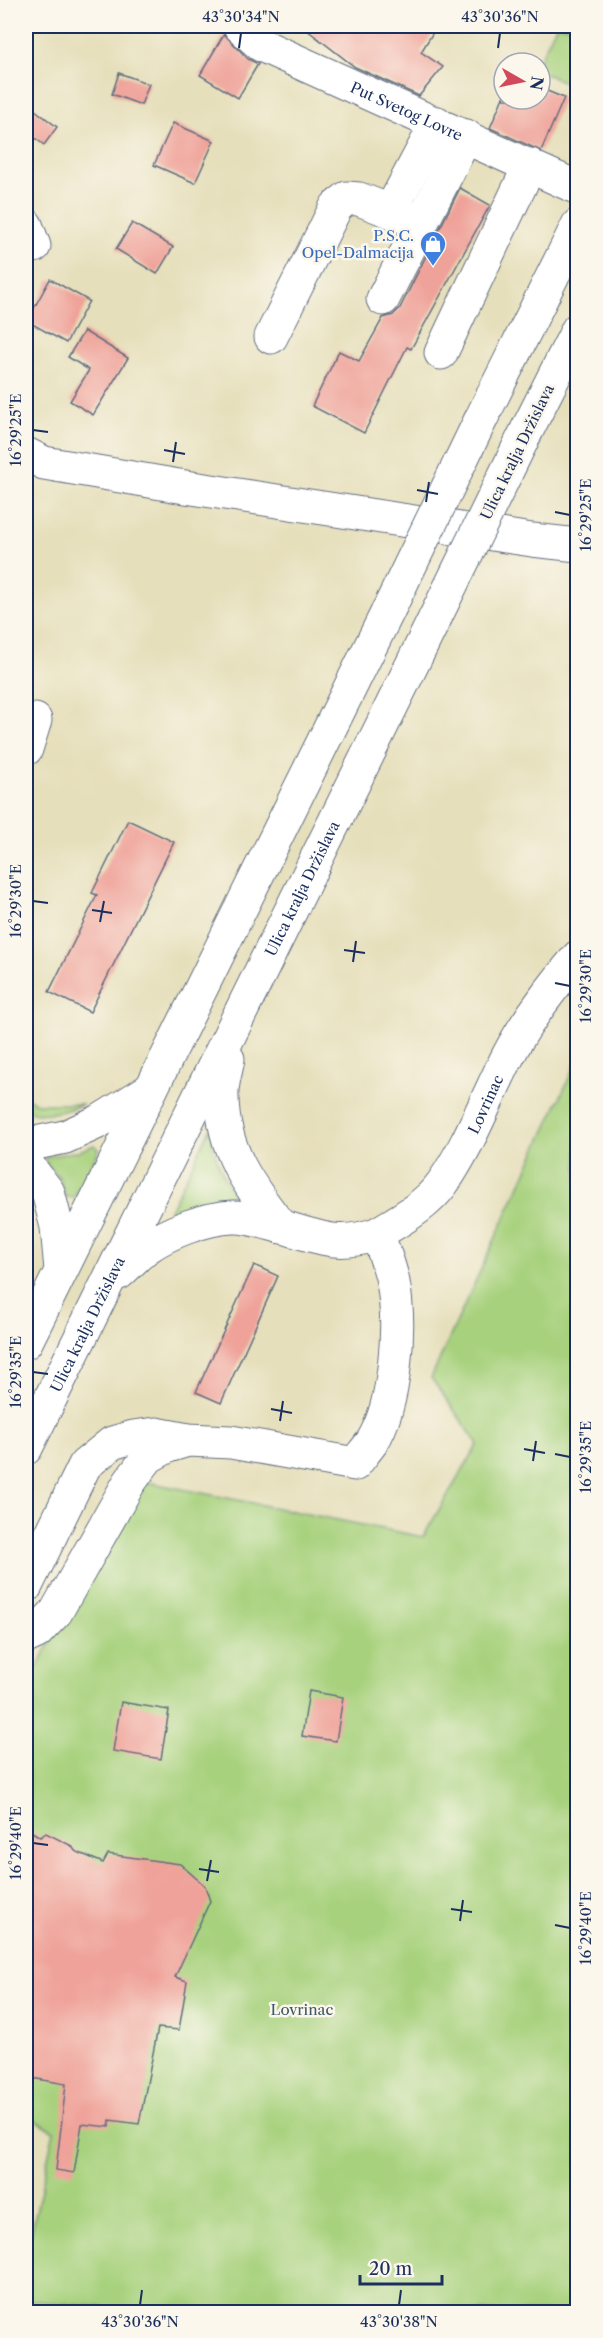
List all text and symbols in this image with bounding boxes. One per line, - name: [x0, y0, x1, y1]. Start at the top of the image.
- text: 43°30'34"N: [202, 7, 280, 26]
- text: 43°30'36"N: [461, 7, 539, 26]
- north arrow: [492, 51, 552, 111]
- text: N: [526, 75, 548, 92]
- street label: Put Svetog Lovre: [347, 77, 466, 144]
- place label: P.S.C. Opel-Dalmacija: [302, 226, 414, 262]
- shop icon: P.S.C. Opel-Dalmacija: [418, 229, 448, 267]
- street label: Ulica kralja Držislava: [476, 381, 558, 523]
- text: 16°29'25"E: [6, 393, 25, 467]
- text: 16°29'25"E: [576, 478, 595, 552]
- street label: Ulica kralja Držislava: [260, 817, 343, 959]
- text: 16°29'30"E: [6, 864, 25, 938]
- text: 16°29'30"E: [576, 949, 595, 1023]
- street label: Lovrinac: [463, 1071, 507, 1137]
- street label: Ulica kralja Držislava: [46, 1253, 128, 1395]
- text: 16°29'35"E: [6, 1336, 25, 1408]
- text: 16°29'35"E: [576, 1421, 595, 1493]
- text: 16°29'40"E: [6, 1806, 25, 1880]
- text: 16°29'40"E: [576, 1891, 595, 1965]
- park label: Lovrinac: [271, 2000, 334, 2019]
- scale bar: [360, 2248, 442, 2286]
- text: 20 m: [369, 2258, 413, 2280]
- text: 43°30'36"N: [101, 2312, 179, 2331]
- text: 43°30'38"N: [360, 2312, 438, 2331]

